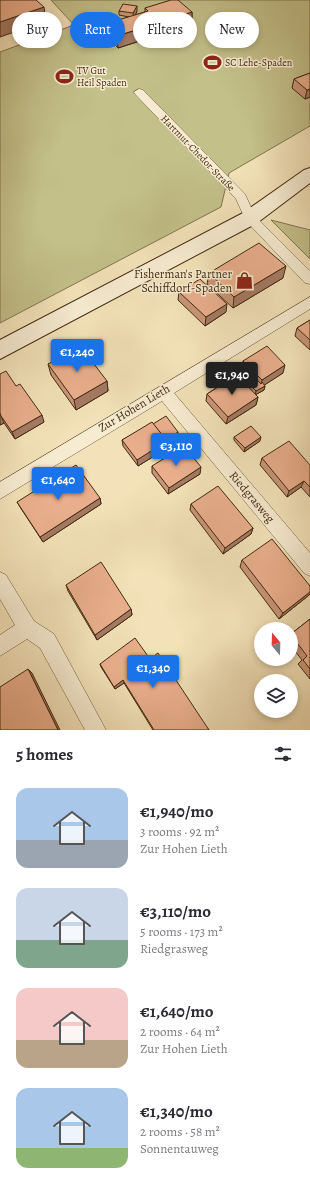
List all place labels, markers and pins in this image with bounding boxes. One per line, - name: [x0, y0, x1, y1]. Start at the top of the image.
- sports icon: SC Lehe-Spaden: [202, 52, 222, 72]
- place label: SC Lehe-Spaden: [225, 56, 293, 70]
- place label: TV Gut Heil Spaden: [77, 64, 127, 90]
- sports icon: TV Gut Heil Spaden: [54, 66, 74, 86]
- place label: Fisherman's Partner Schiffdorf-Spaden: [134, 266, 232, 296]
- shop icon: Fisherman's Partner Schiffdorf-Spaden: [235, 271, 255, 291]
- pin: €1,240: [44, 339, 110, 373]
- pin: €1,940: [199, 362, 265, 396]
- pin: €3,110: [143, 433, 209, 467]
- pin: €1,640: [25, 467, 91, 501]
- pin: €1,340: [120, 655, 186, 689]

